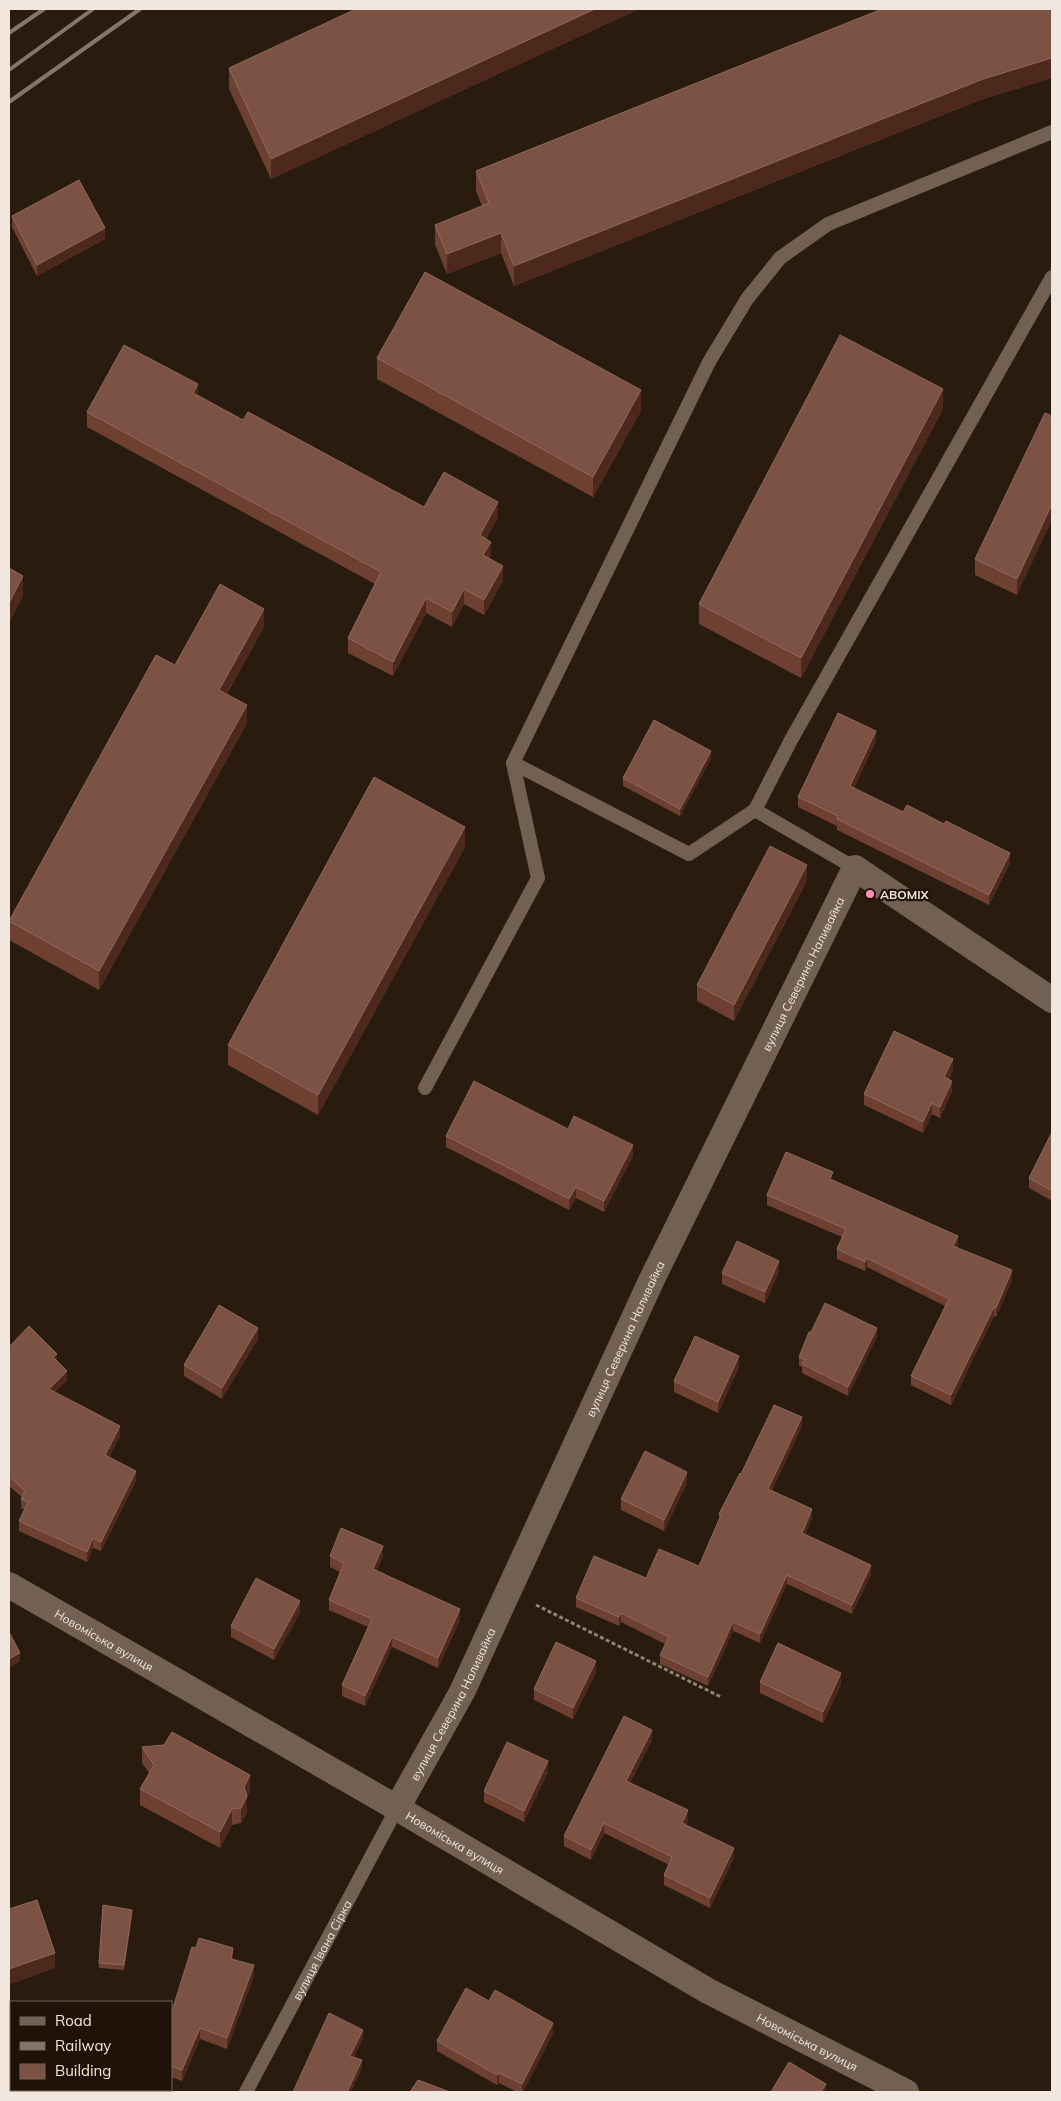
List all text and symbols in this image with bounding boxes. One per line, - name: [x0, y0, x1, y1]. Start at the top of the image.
- place label: ABOMIX: [880, 887, 930, 902]
- marker: ABOMIX: [864, 888, 876, 900]
- street label: вулиця Северина Наливайка: [758, 894, 847, 1053]
- street label: вулиця Северина Наливайка: [582, 1258, 667, 1419]
- street label: Новоміська вулиця: [52, 1606, 156, 1674]
- street label: вулиця Северина Наливайка: [407, 1625, 498, 1783]
- street label: Новоміська вулиця: [403, 1807, 507, 1877]
- street label: вулиця Івана Сірка: [289, 1897, 354, 2002]
- legend: [10, 2001, 172, 2091]
- street label: Новоміська вулиця: [754, 2010, 861, 2074]
- text: Road: [55, 2011, 92, 2030]
- text: Railway: [55, 2036, 111, 2055]
- text: Building: [55, 2061, 111, 2080]

